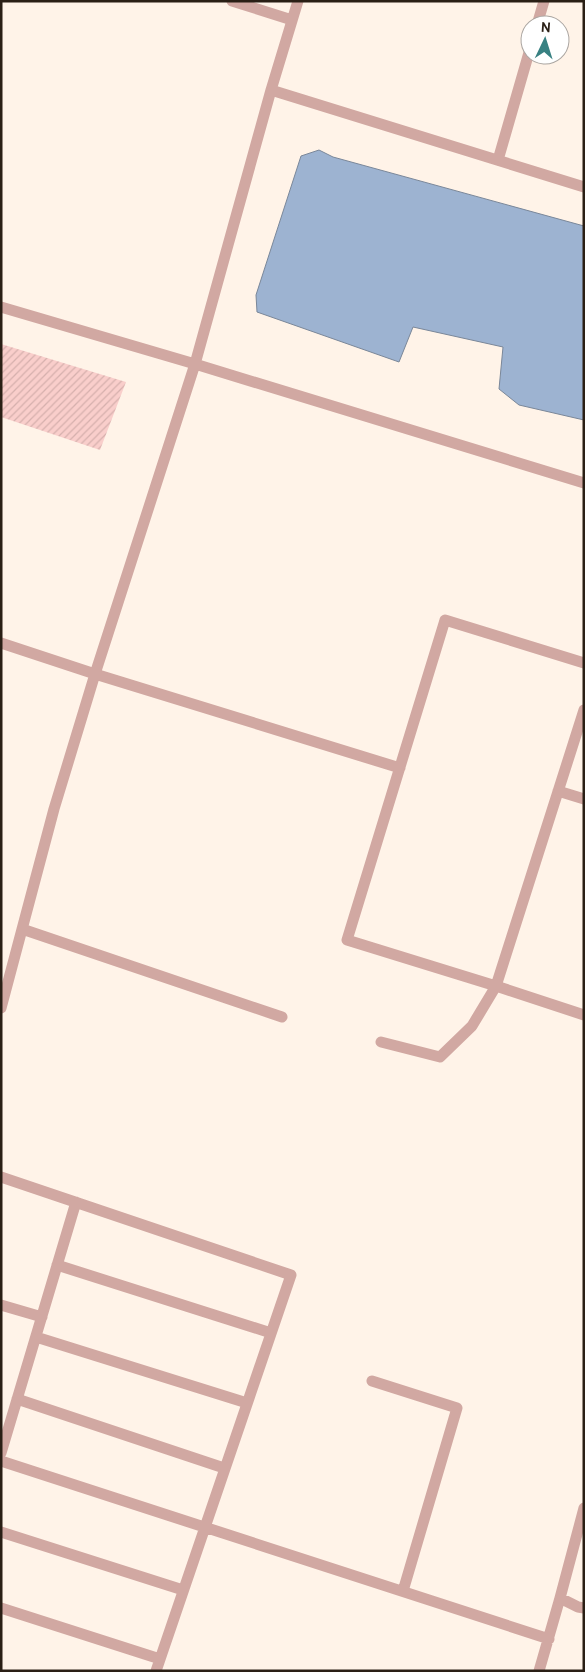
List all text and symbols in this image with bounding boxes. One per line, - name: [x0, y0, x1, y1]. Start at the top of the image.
- north arrow: [520, 15, 570, 65]
- text: N: [540, 20, 551, 37]

